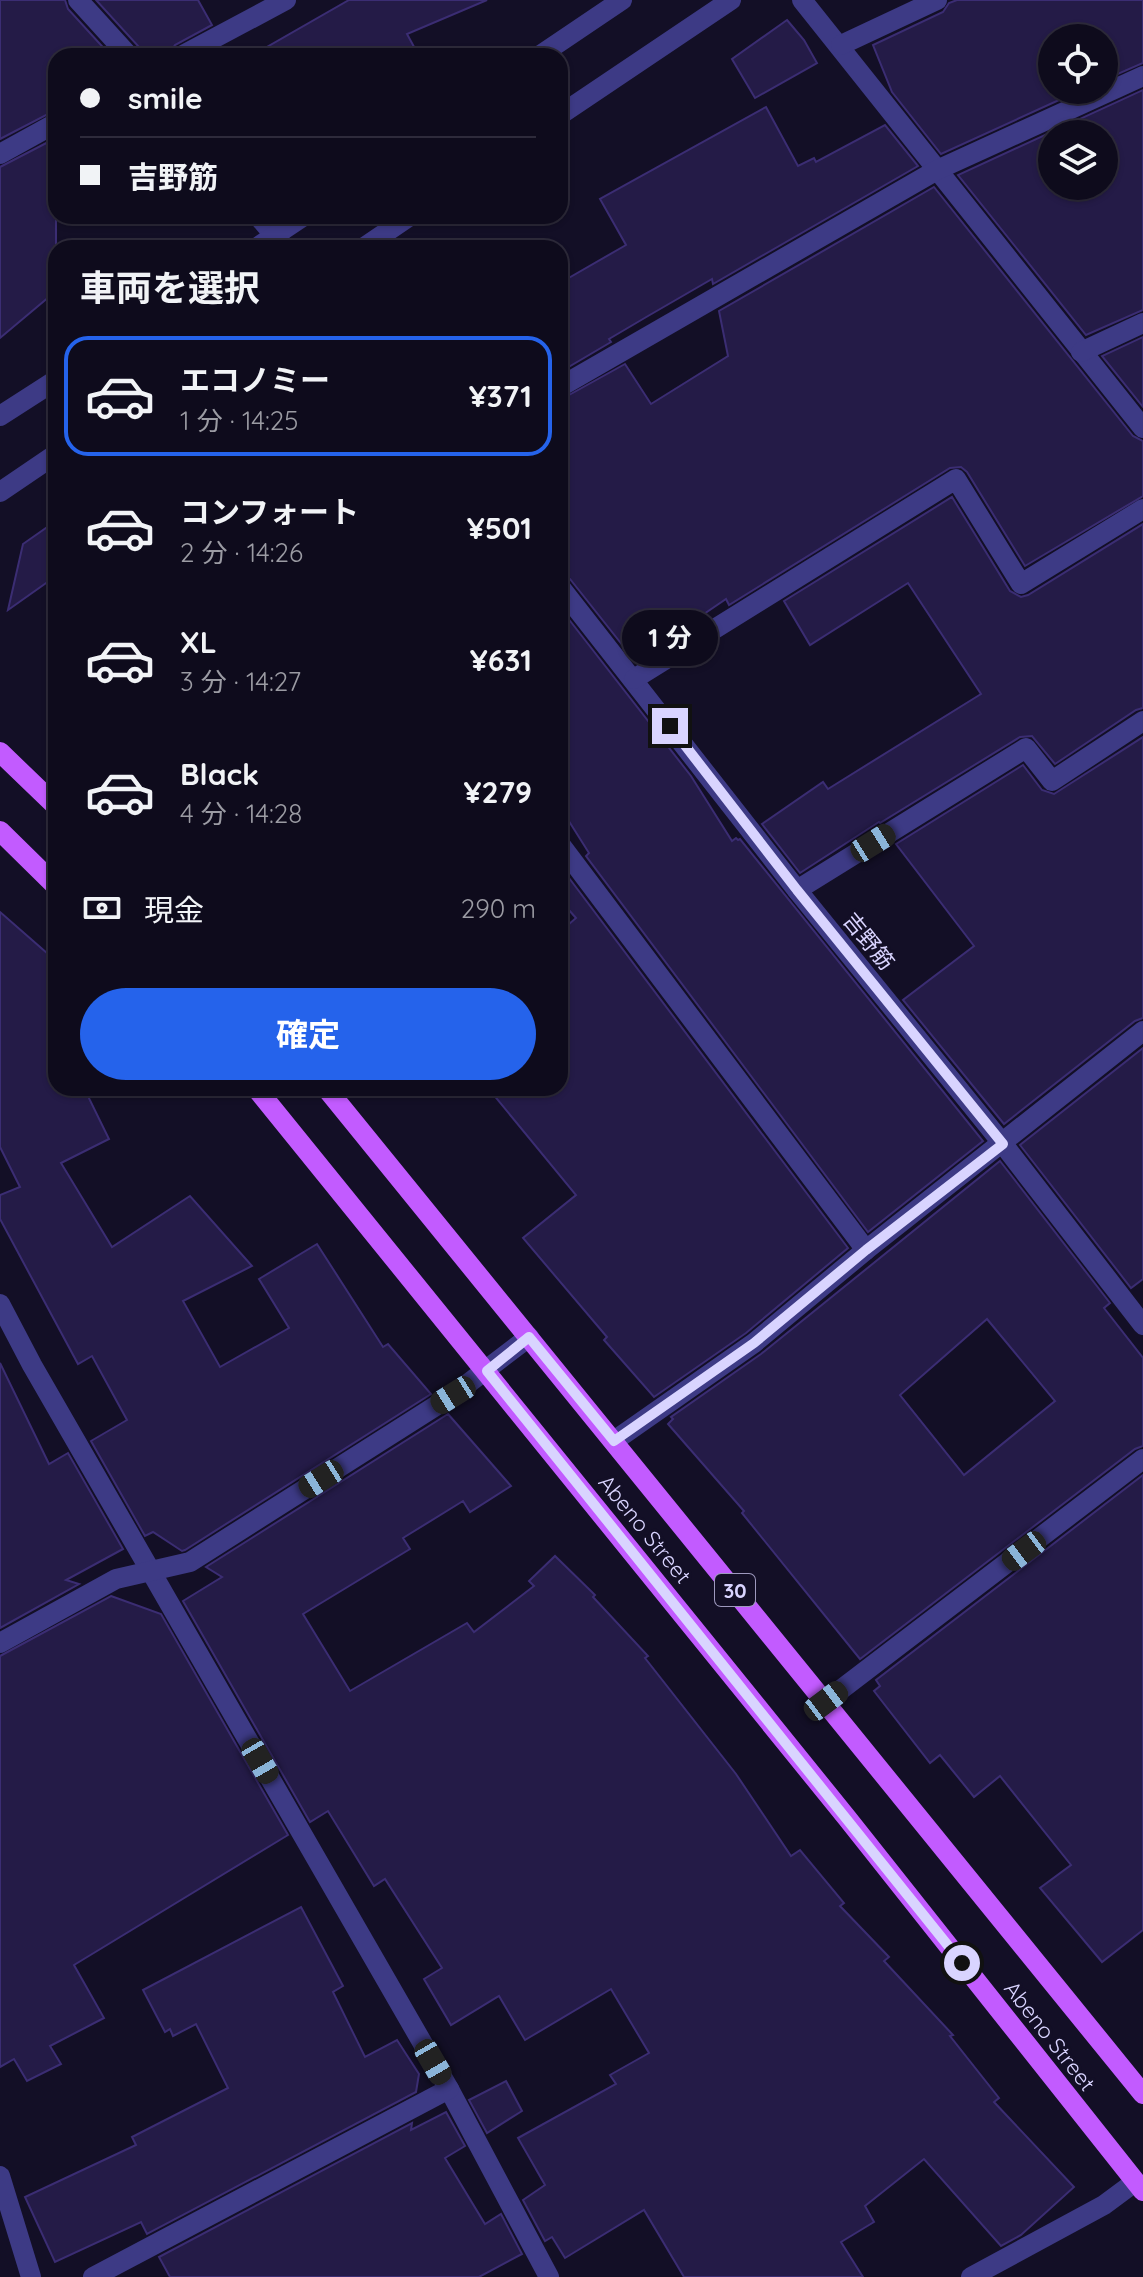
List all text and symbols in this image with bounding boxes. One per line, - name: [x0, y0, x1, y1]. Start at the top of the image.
- map controls: [1038, 24, 1118, 200]
- button: locate: [1038, 24, 1118, 104]
- text: smile: [128, 79, 203, 117]
- button: layers: [1038, 120, 1118, 200]
- text: 吉野筋: [128, 158, 218, 196]
- text: 車両を選択: [80, 265, 260, 310]
- icon: car: [84, 360, 156, 432]
- text: エコノミー: [180, 361, 330, 399]
- text: ¥371: [469, 377, 532, 415]
- text: 1 分 · 14:25: [180, 404, 298, 437]
- icon: car: [84, 492, 156, 564]
- text: コンフォート: [180, 493, 359, 531]
- text: ¥501: [467, 509, 532, 547]
- text: 2 分 · 14:26: [180, 536, 303, 569]
- callout: 1 分: [622, 610, 718, 666]
- text: 1 分: [648, 621, 692, 654]
- text: XL: [180, 623, 217, 661]
- icon: car: [84, 624, 156, 696]
- text: ¥631: [470, 641, 532, 679]
- text: 3 分 · 14:27: [180, 665, 301, 698]
- route end: [652, 708, 688, 744]
- text: Black: [180, 755, 259, 793]
- icon: car: [84, 756, 156, 828]
- text: ¥279: [464, 773, 532, 811]
- text: 4 分 · 14:28: [180, 797, 302, 830]
- car: [846, 820, 900, 866]
- icon: cash: [80, 886, 124, 930]
- text: 現金: [144, 891, 204, 929]
- text: 290 m: [461, 892, 536, 925]
- street label: 吉野筋: [837, 907, 901, 975]
- button: 確定: [80, 988, 536, 1080]
- car: [426, 1372, 480, 1418]
- car: [294, 1456, 348, 1502]
- street label: Abeno Street: [593, 1469, 697, 1589]
- car: [998, 1527, 1050, 1575]
- road number: 30: [715, 1574, 755, 1606]
- car: [800, 1677, 852, 1725]
- car: [238, 1734, 282, 1788]
- route start: [944, 1945, 980, 1981]
- street label: Abeno Street: [998, 1975, 1102, 2097]
- car: [411, 2035, 455, 2089]

